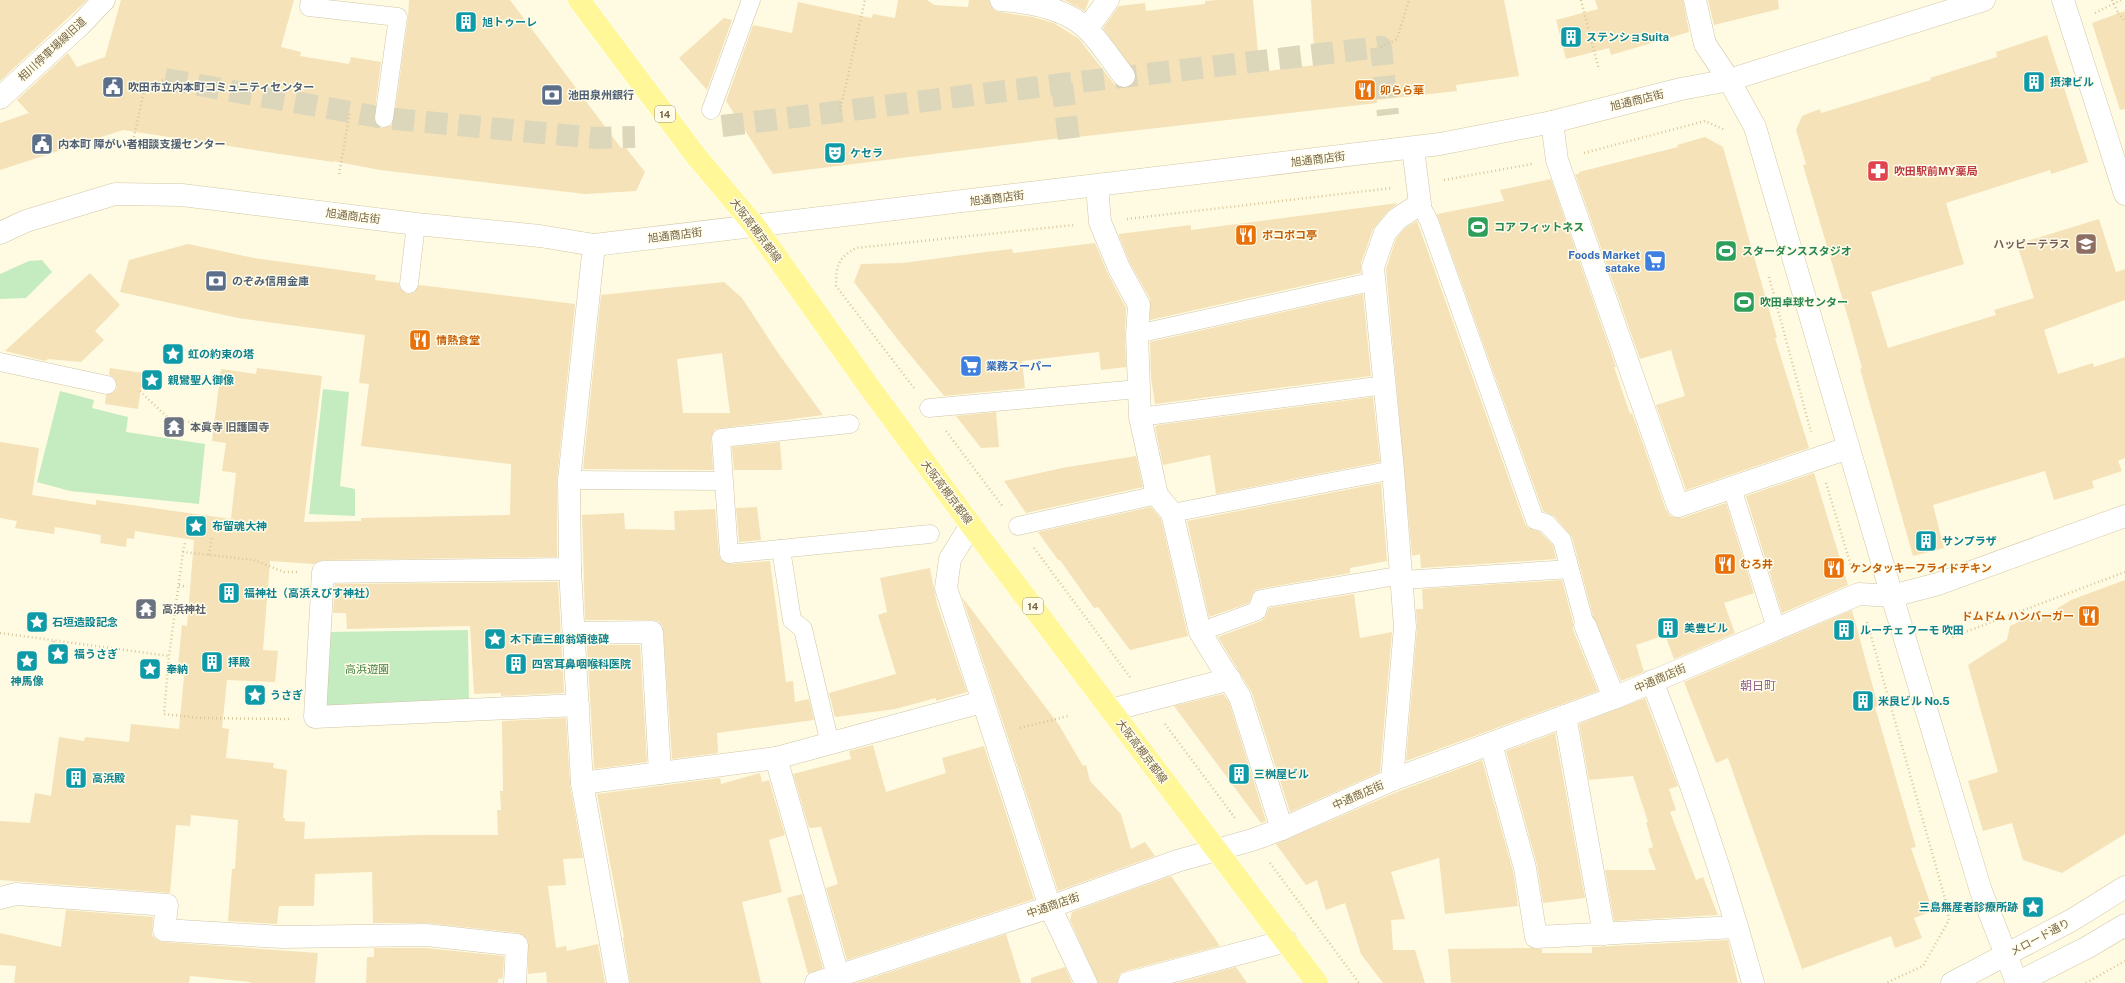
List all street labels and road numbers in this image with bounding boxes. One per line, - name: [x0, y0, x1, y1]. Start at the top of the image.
- street label: 相川停車場線旧道: [16, 15, 88, 83]
- street label: 旭通商店街: [1609, 88, 1665, 112]
- road number: 14: [655, 106, 675, 122]
- street label: 旭通商店街: [1290, 150, 1346, 168]
- street label: 旭通商店街: [969, 189, 1025, 207]
- street label: 大阪高槻京都線: [728, 196, 784, 264]
- street label: 旭通商店街: [325, 207, 381, 225]
- street label: 旭通商店街: [647, 226, 703, 244]
- street label: 大阪高槻京都線: [919, 458, 975, 526]
- road number: 14: [1023, 598, 1043, 614]
- street label: 中通商店街: [1632, 662, 1688, 694]
- street label: 大阪高槻京都線: [1114, 717, 1170, 785]
- street label: 中通商店街: [1330, 778, 1386, 812]
- street label: 中通商店街: [1025, 890, 1081, 920]
- street label: メロード通り: [2008, 916, 2072, 958]

